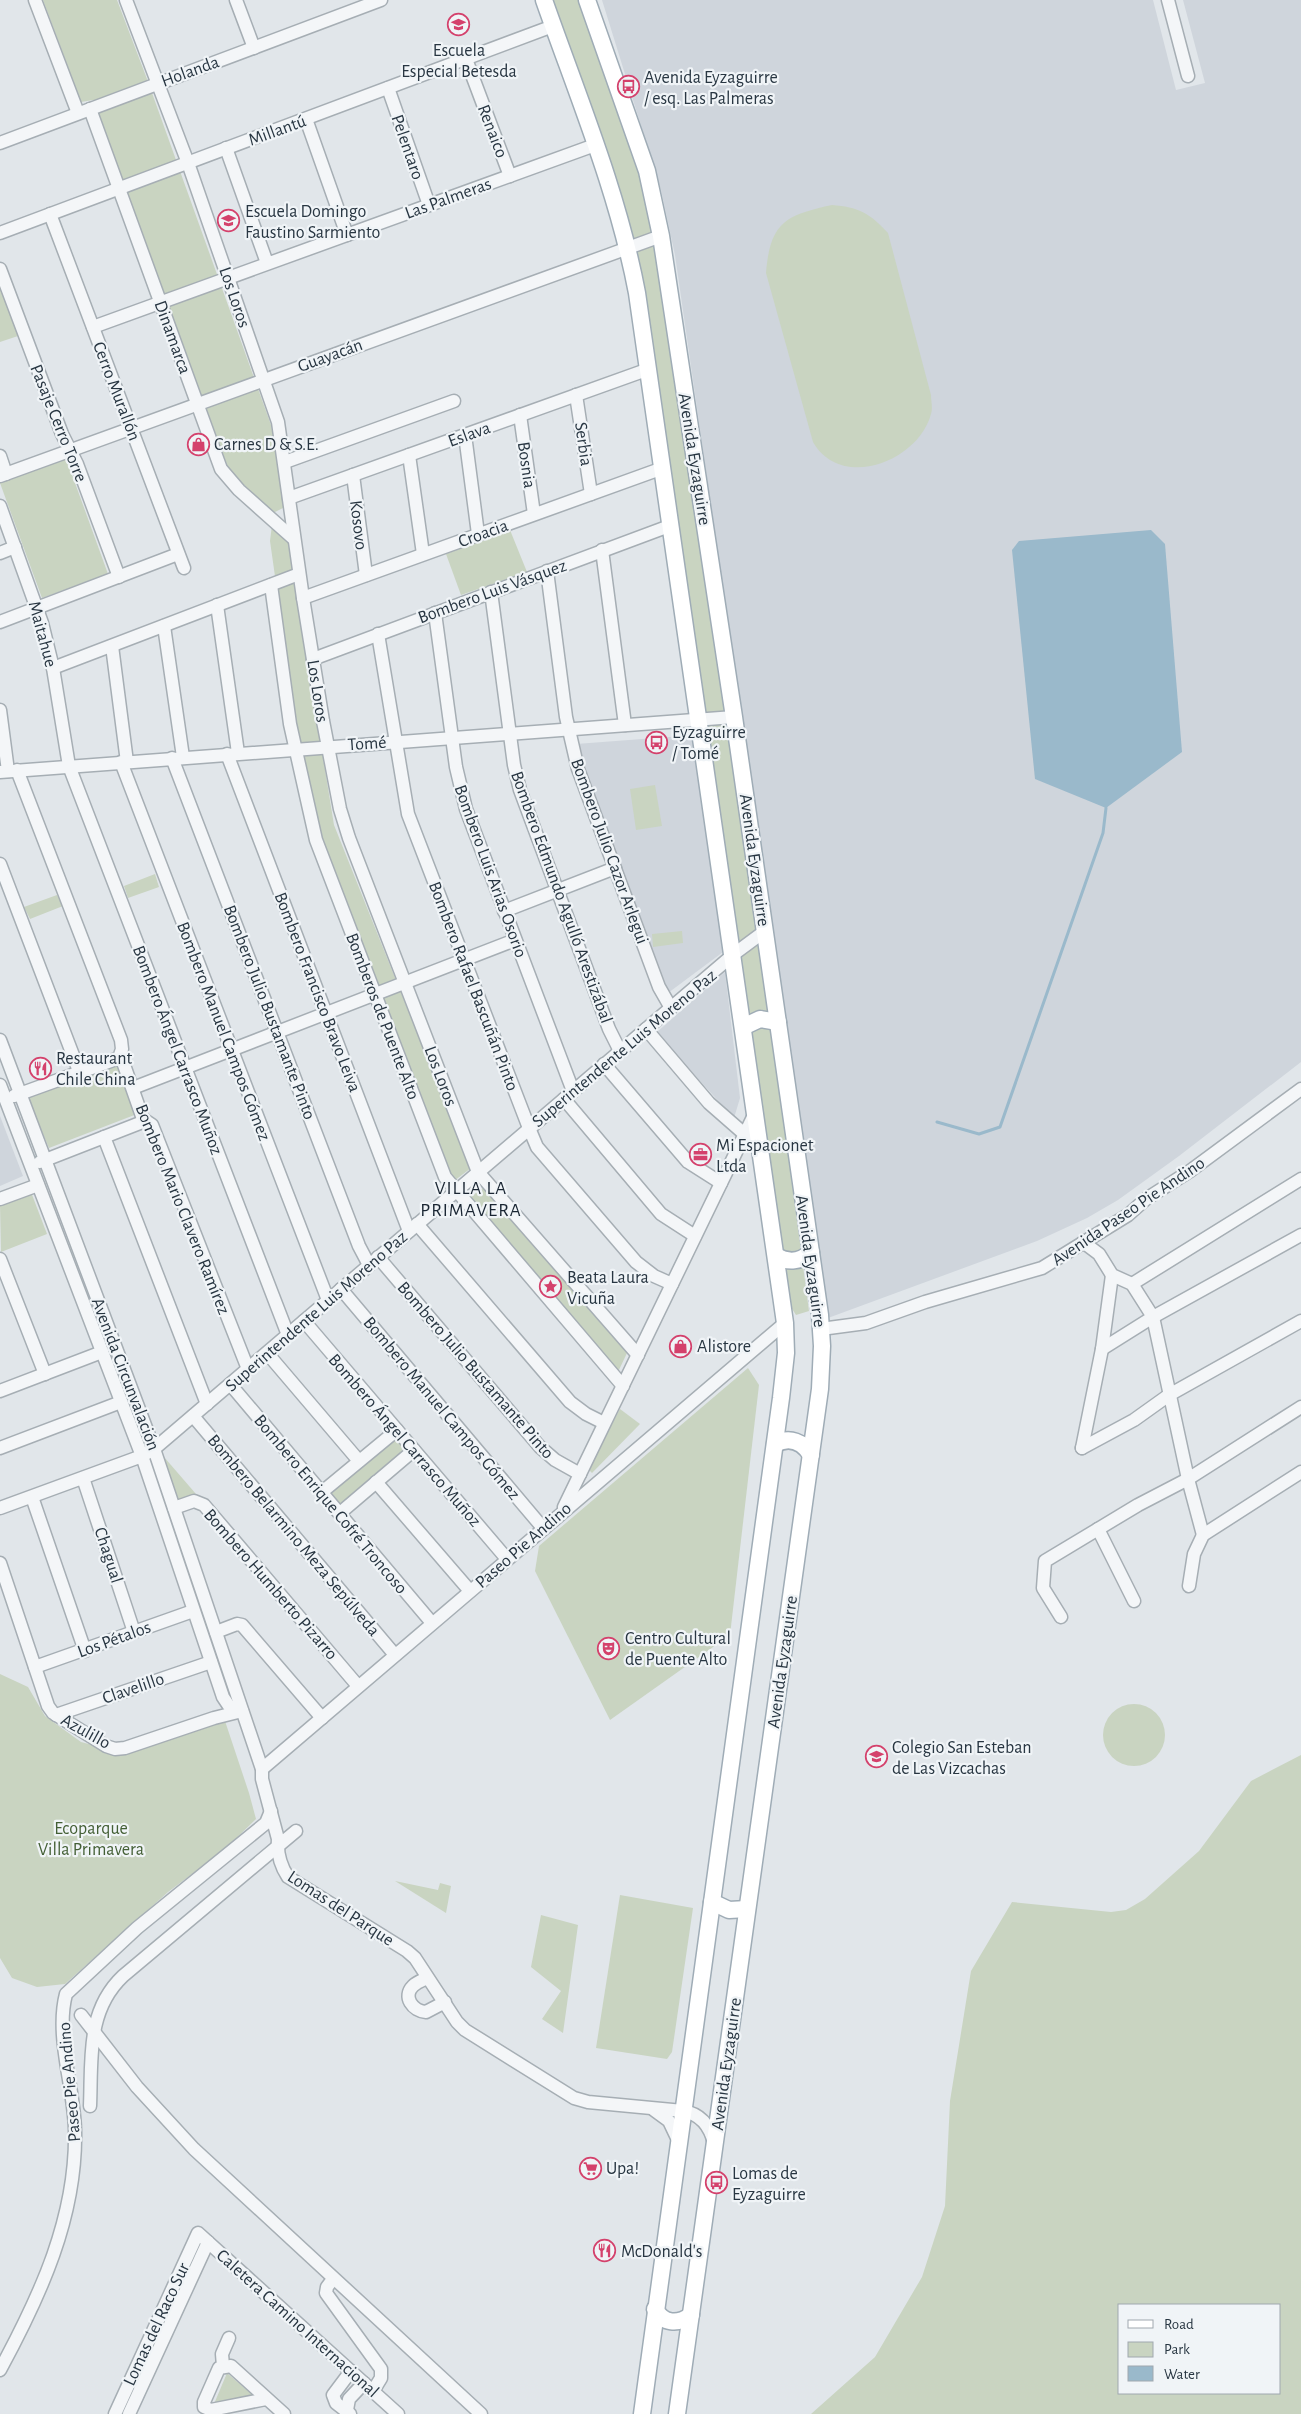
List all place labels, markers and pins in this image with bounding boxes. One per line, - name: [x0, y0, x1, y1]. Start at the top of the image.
- school or university icon: Escuela Especial Betesda: [447, 13, 471, 37]
- place label: Escuela Especial Betesda: [401, 42, 517, 81]
- place label: Avenida Eyzaguirre / esq. Las Palmeras: [644, 69, 778, 108]
- bus stop icon: Avenida Eyzaguirre / esq. Las Palmeras: [616, 75, 640, 99]
- place label: Escuela Domingo Faustino Sarmiento: [245, 203, 381, 242]
- school or university icon: Escuela Domingo Faustino Sarmiento: [217, 209, 241, 233]
- shop icon: Carnes D & S.E.: [186, 432, 210, 456]
- place label: Carnes D & S.E.: [214, 436, 319, 454]
- place label: Eyzaguirre / Tomé: [672, 724, 746, 763]
- bus stop icon: Eyzaguirre / Tomé: [644, 730, 668, 754]
- place label: Restaurant Chile China: [56, 1050, 135, 1089]
- restaurant icon: Restaurant Chile China: [28, 1056, 52, 1080]
- place label: Mi Espacionet Ltda: [716, 1137, 814, 1176]
- office icon: Mi Espacionet Ltda: [688, 1143, 712, 1167]
- place label: Beata Laura Vicuña: [567, 1269, 649, 1308]
- place icon: Beata Laura Vicuña: [539, 1275, 563, 1299]
- shop icon: Alistore: [669, 1334, 693, 1358]
- place label: Alistore: [697, 1338, 751, 1356]
- place label: Centro Cultural de Puente Alto: [625, 1630, 731, 1669]
- theatre icon: Centro Cultural de Puente Alto: [597, 1636, 621, 1660]
- place label: Colegio San Esteban de Las Vizcachas: [892, 1739, 1032, 1778]
- school or university icon: Colegio San Esteban de Las Vizcachas: [864, 1745, 888, 1769]
- supermarket icon: Upa!: [578, 2156, 602, 2180]
- place label: Upa!: [606, 2160, 639, 2178]
- place label: Lomas de Eyzaguirre: [732, 2165, 806, 2204]
- bus stop icon: Lomas de Eyzaguirre: [704, 2171, 728, 2195]
- restaurant icon: McDonald's: [593, 2239, 617, 2263]
- place label: McDonald's: [621, 2243, 703, 2261]

